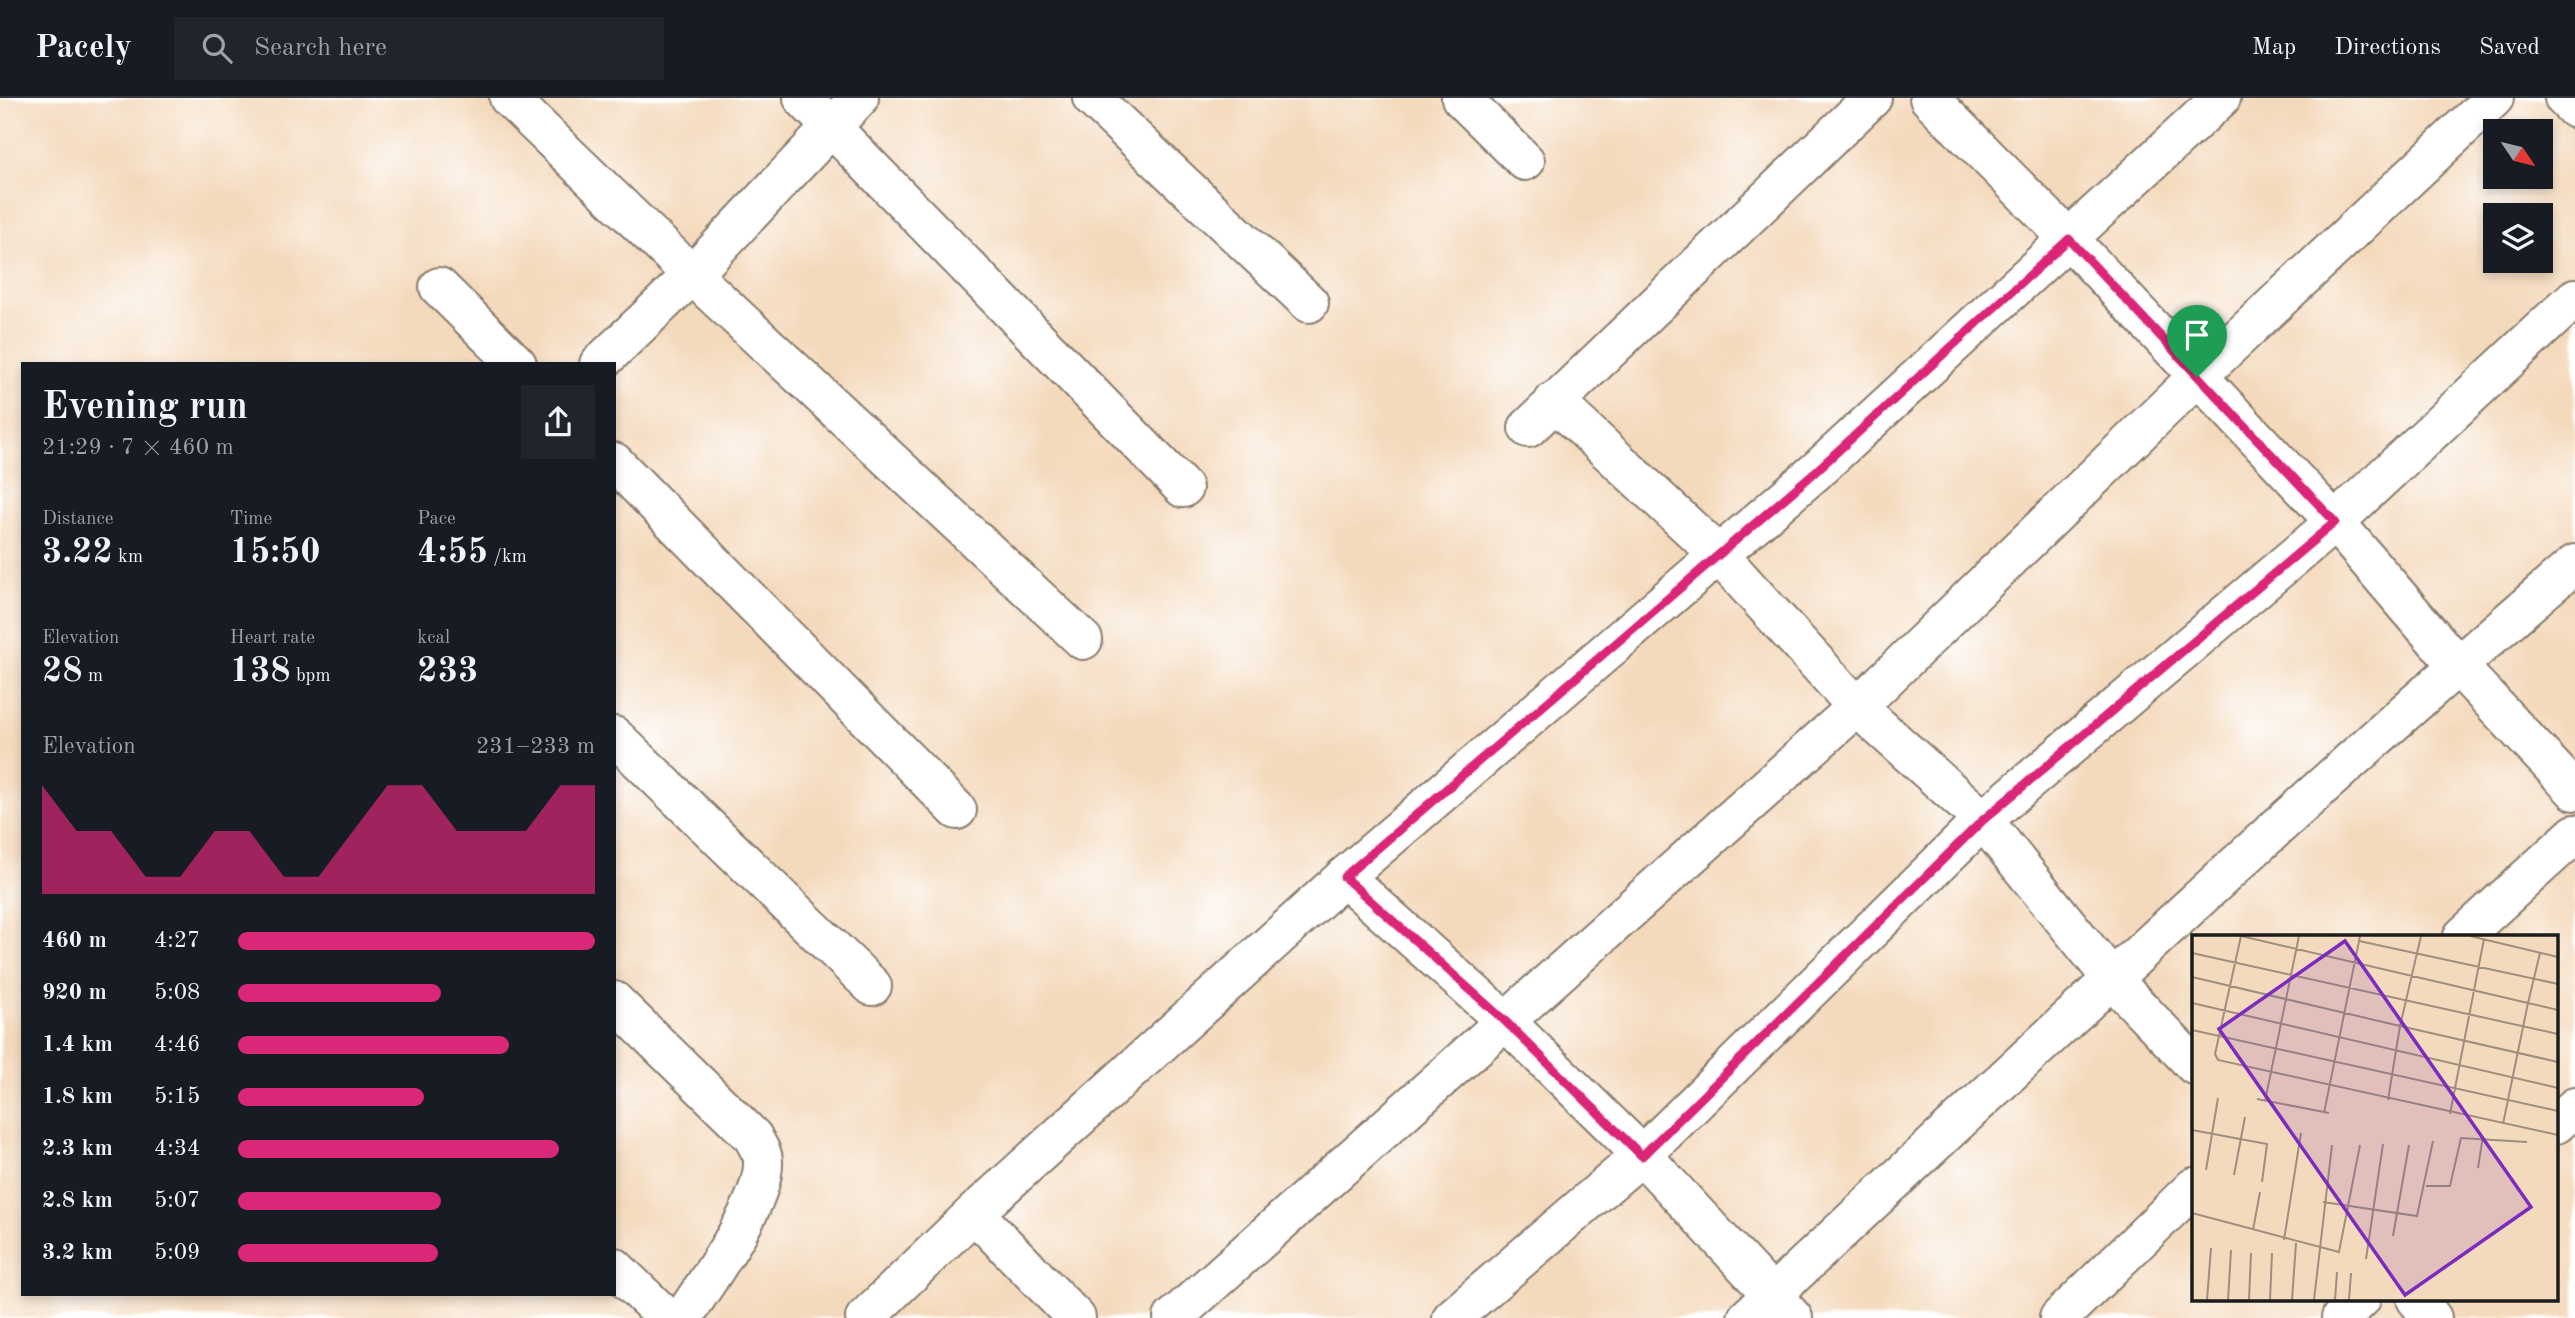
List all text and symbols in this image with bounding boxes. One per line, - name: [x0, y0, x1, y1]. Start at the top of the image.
- search box: [174, 17, 664, 80]
- icon: search: [198, 29, 236, 67]
- text: Pacely: [35, 32, 132, 65]
- text: Search here: [254, 35, 387, 61]
- text: Map: [2252, 36, 2296, 60]
- text: Directions: [2334, 36, 2441, 60]
- text: Saved: [2479, 36, 2540, 60]
- north arrow: [2483, 119, 2553, 189]
- map controls: [2483, 119, 2553, 273]
- button: layers: [2483, 203, 2553, 273]
- pin: [2167, 305, 2227, 377]
- icon: arrive: [2178, 316, 2216, 354]
- button: share: [521, 385, 595, 459]
- text: Evening run: [42, 389, 248, 427]
- text: 21:29 · 7 × 460 m: [42, 436, 234, 459]
- text: Distance: [42, 510, 114, 529]
- text: Time: [230, 510, 272, 529]
- text: Pace: [417, 510, 456, 529]
- text: 3.22: [42, 535, 113, 570]
- text: 15:50: [230, 535, 321, 570]
- text: 4:55: [417, 535, 488, 570]
- text: km: [113, 548, 143, 567]
- text: /km: [488, 548, 527, 567]
- text: Elevation: [42, 629, 119, 648]
- text: Heart rate: [230, 629, 315, 648]
- text: kcal: [417, 629, 450, 648]
- text: 28: [42, 654, 83, 689]
- text: 138: [230, 654, 291, 689]
- text: 233: [417, 654, 478, 689]
- text: m: [83, 667, 103, 686]
- text: bpm: [291, 667, 331, 686]
- text: Elevation: [42, 735, 136, 758]
- text: 231–233 m: [476, 735, 595, 758]
- text: 460 m: [42, 929, 107, 952]
- text: 4:27: [154, 929, 200, 952]
- inset map: [2192, 935, 2558, 1300]
- text: 920 m: [42, 981, 107, 1004]
- text: 5:08: [154, 981, 200, 1004]
- text: 1.4 km: [42, 1033, 113, 1056]
- text: 4:46: [154, 1033, 200, 1056]
- text: 1.8 km: [42, 1085, 113, 1108]
- text: 5:15: [154, 1085, 200, 1108]
- text: 2.3 km: [42, 1137, 113, 1160]
- text: 4:34: [154, 1137, 200, 1160]
- text: 2.8 km: [42, 1189, 113, 1212]
- text: 5:07: [154, 1189, 200, 1212]
- text: 3.2 km: [42, 1241, 113, 1264]
- text: 5:09: [154, 1241, 200, 1264]

